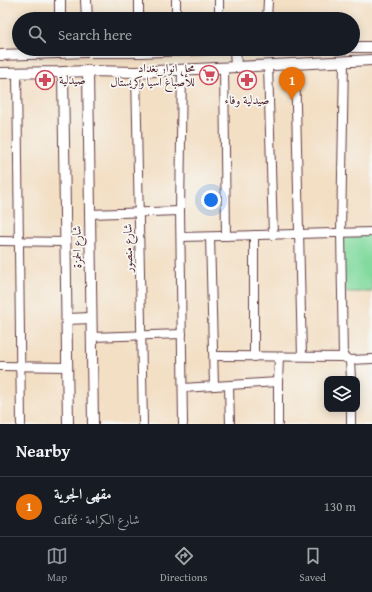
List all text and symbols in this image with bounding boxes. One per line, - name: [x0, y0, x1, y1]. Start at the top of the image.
- search box: [12, 12, 360, 56]
- icon: search: [26, 23, 48, 45]
- text: Search here: [58, 24, 132, 45]
- place label: محل انوار بغداد للأصباغ آسيا وكريستال: [110, 59, 196, 93]
- supermarket icon: محل انوار بغداد للأصباغ آسيا وكريستال: [198, 64, 220, 86]
- pin: 1: [279, 67, 305, 100]
- pharmacy icon: صيدلية: [34, 69, 56, 91]
- pharmacy icon: صيدلية وفاء: [236, 69, 258, 91]
- place label: صيدلية: [59, 71, 86, 88]
- place label: صيدلية وفاء: [225, 91, 269, 108]
- your location: [201, 190, 221, 210]
- street label: شارع منصور: [119, 223, 139, 273]
- street label: شارع الحمزة: [68, 225, 88, 268]
- map controls: [324, 376, 360, 412]
- button: layers: [324, 376, 360, 412]
- text: Nearby: [16, 438, 70, 463]
- text: مقهى الجوية: [54, 483, 112, 504]
- text: 1: [26, 497, 32, 516]
- text: 130 m: [324, 497, 356, 516]
- text: Café · شارع الكرامة: [54, 510, 140, 529]
- tab: Map: [46, 545, 68, 585]
- tab: Directions: [160, 545, 207, 585]
- tab: Saved: [299, 545, 326, 585]

